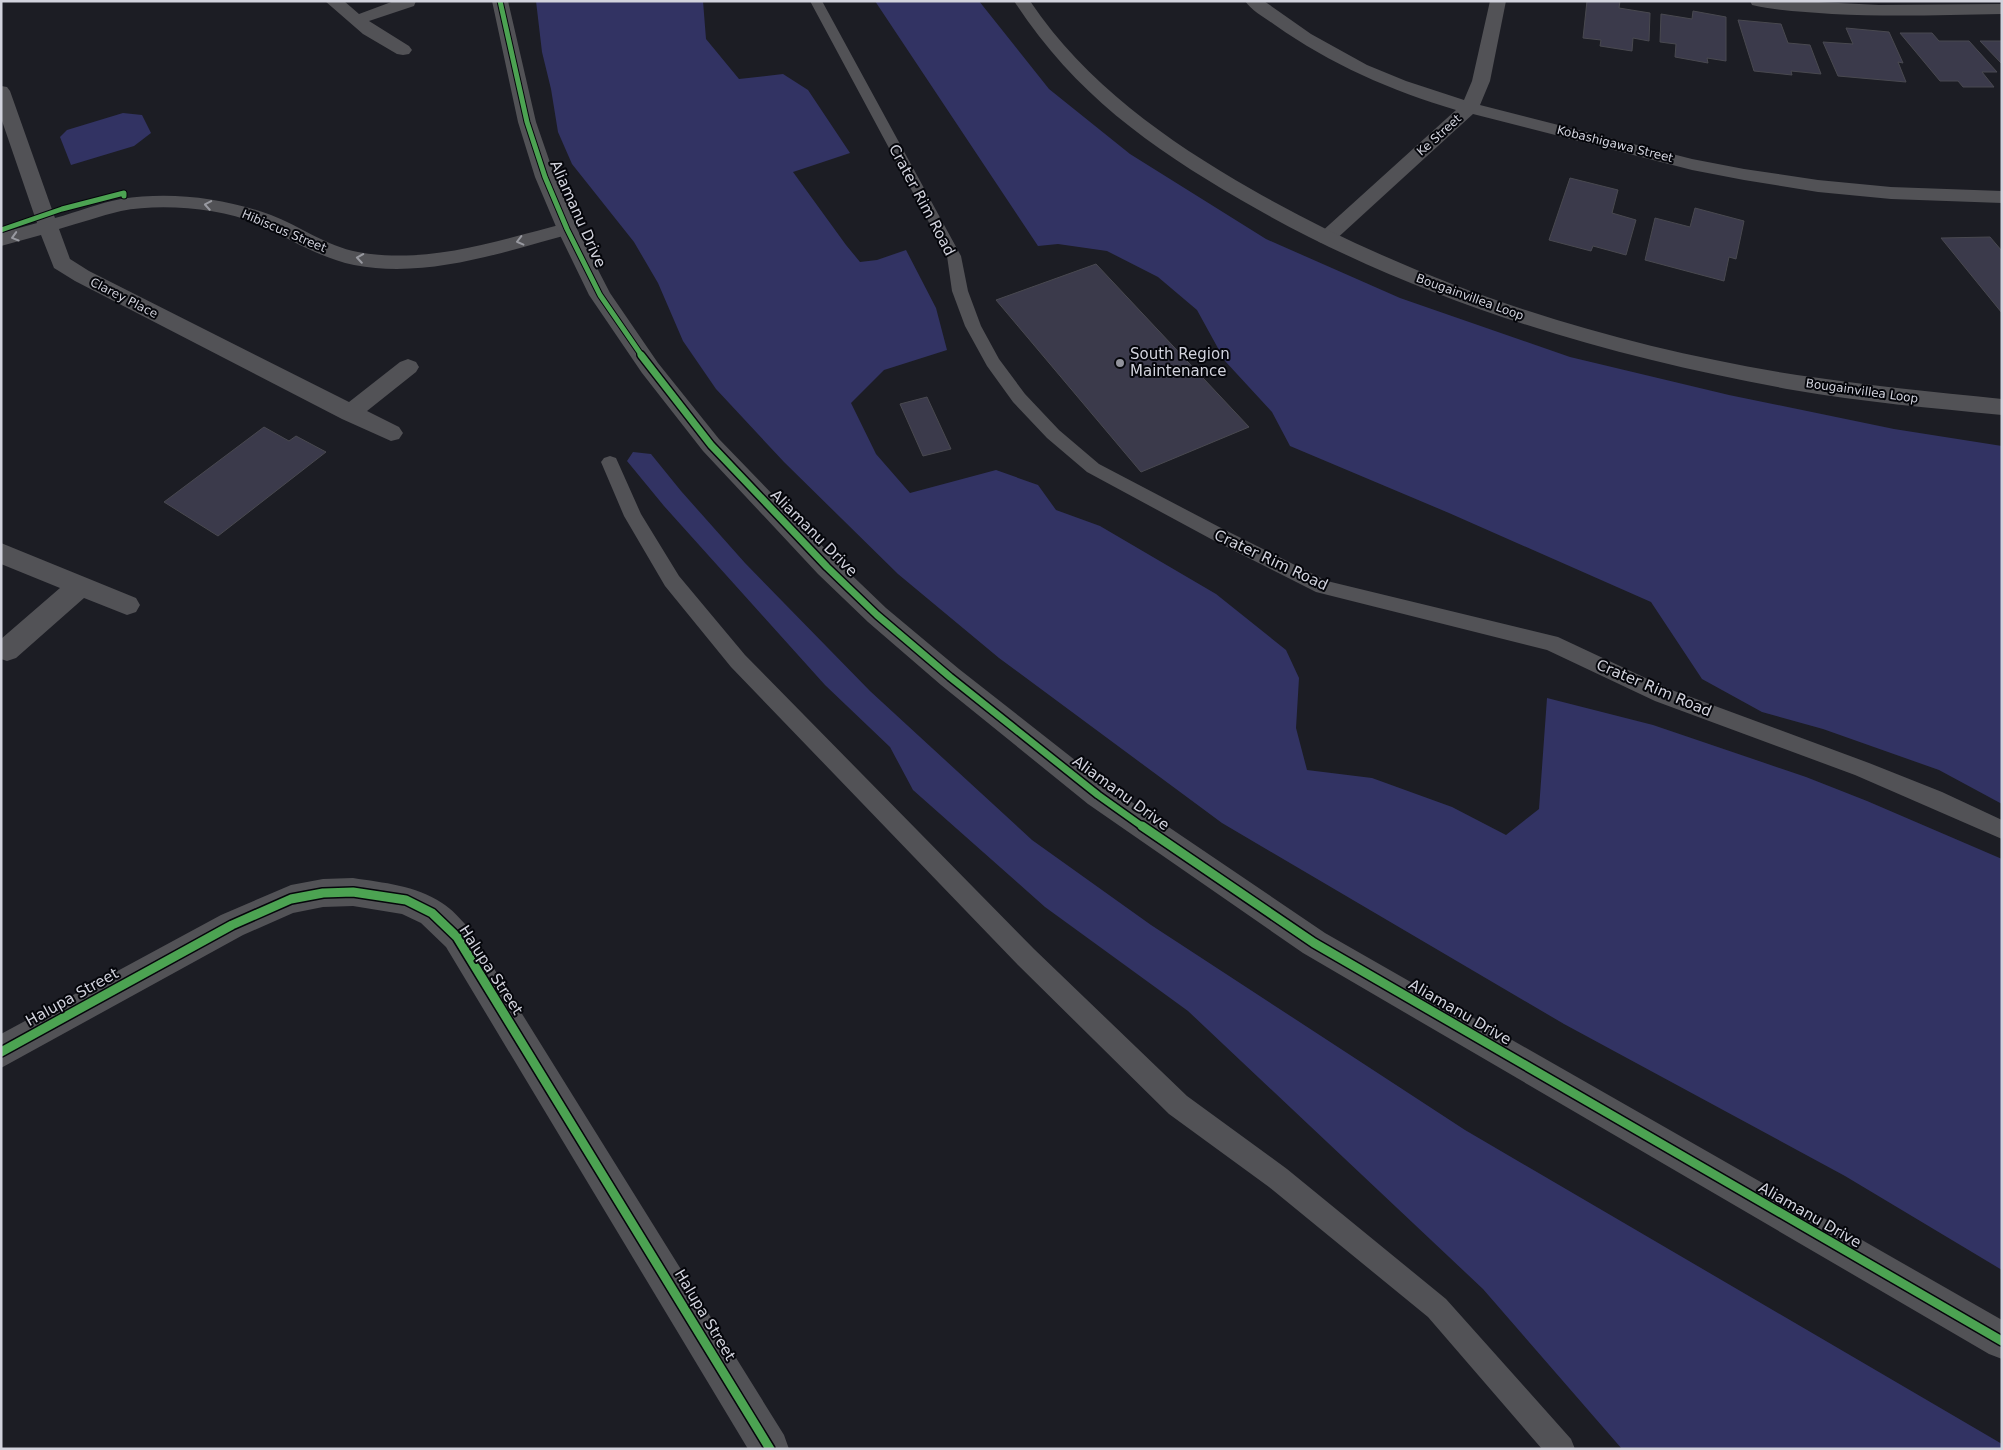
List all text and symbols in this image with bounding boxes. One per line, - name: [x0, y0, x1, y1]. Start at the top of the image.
- street label: Ke Street: [1414, 111, 1464, 159]
- street label: Kobashigawa Street: [1555, 123, 1675, 165]
- street label: Crater Rim Road: [885, 141, 959, 259]
- street label: Aliamanu Drive: [546, 158, 610, 270]
- one-way arrow: [203, 200, 212, 210]
- street label: Hibiscus Street: [240, 207, 329, 255]
- one-way arrow: [11, 231, 20, 241]
- one-way arrow: [516, 235, 525, 246]
- one-way arrow: [356, 254, 365, 264]
- street label: Bougainvillea Loop: [1414, 271, 1526, 323]
- street label: Clarey Place: [88, 275, 160, 321]
- place label: South Region Maintenance: [1130, 345, 1230, 380]
- marker: South Region Maintenance: [1114, 357, 1126, 369]
- street label: Bougainvillea Loop: [1805, 376, 1919, 406]
- street label: Aliamanu Drive: [767, 486, 861, 580]
- street label: Crater Rim Road: [1211, 526, 1331, 594]
- street label: Crater Rim Road: [1594, 656, 1714, 720]
- street label: Aliamanu Drive: [1069, 752, 1173, 834]
- street label: Halupa Street: [455, 922, 527, 1018]
- street label: Halupa Street: [22, 964, 122, 1030]
- street label: Aliamanu Drive: [1406, 975, 1514, 1049]
- street label: Aliamanu Drive: [1756, 1178, 1864, 1252]
- street label: Halupa Street: [671, 1266, 739, 1364]

